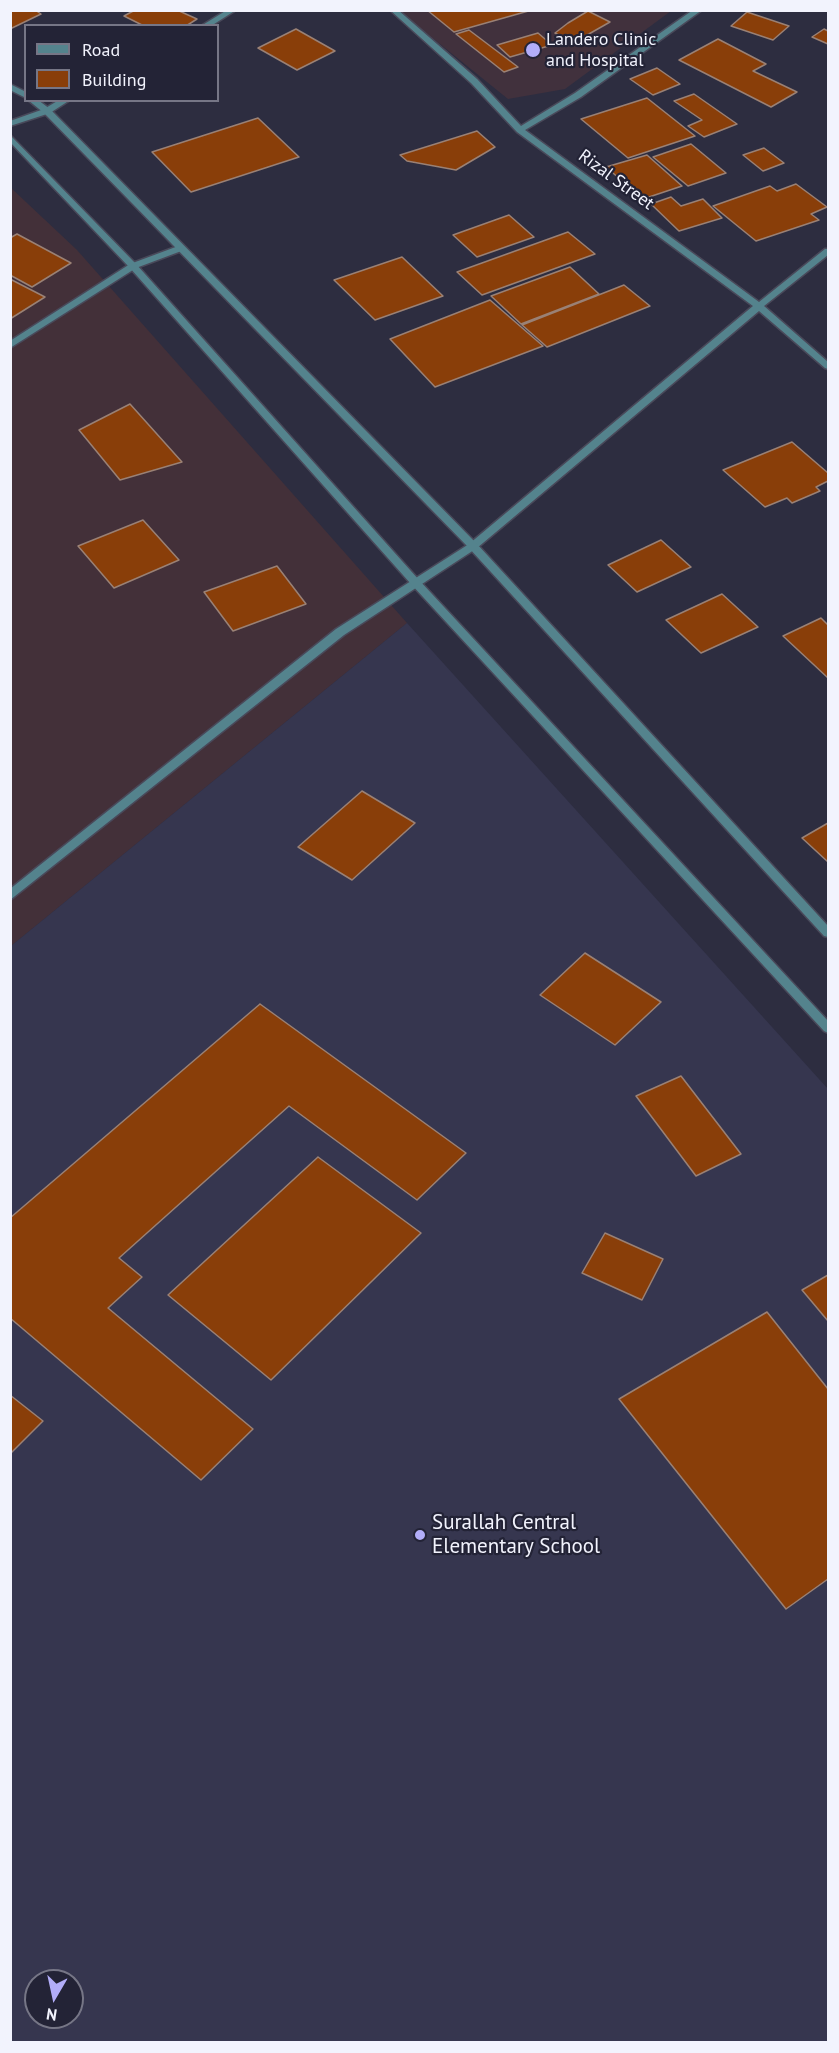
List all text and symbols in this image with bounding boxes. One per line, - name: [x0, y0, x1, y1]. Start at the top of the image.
- legend: [24, 24, 219, 102]
- place label: Landero Clinic and Hospital: [546, 29, 656, 72]
- text: Road: [82, 38, 120, 61]
- marker: Landero Clinic and Hospital: [524, 41, 542, 59]
- text: Building: [82, 68, 146, 91]
- street label: Rizal Street: [574, 145, 658, 215]
- place label: Surallah Central Elementary School: [432, 1510, 600, 1560]
- marker: Surallah Central Elementary School: [413, 1528, 427, 1542]
- north arrow: [24, 1969, 84, 2029]
- text: N: [45, 2004, 58, 2026]

